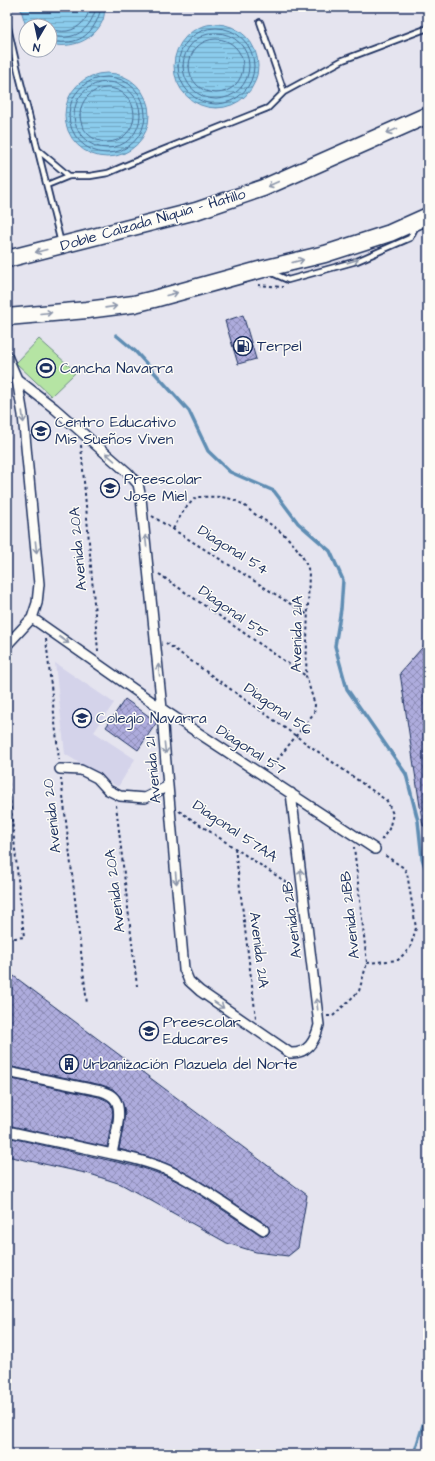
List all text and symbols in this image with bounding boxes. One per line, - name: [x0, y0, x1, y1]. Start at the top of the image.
- north arrow: [18, 18, 58, 58]
- text: N: [32, 39, 41, 55]
- one-way arrow: [387, 128, 399, 135]
- one-way arrow: [268, 181, 280, 188]
- street label: Doble Calzada Niquia - Hatillo: [58, 183, 249, 257]
- one-way arrow: [35, 248, 48, 255]
- one-way arrow: [291, 256, 304, 264]
- one-way arrow: [347, 257, 359, 265]
- one-way arrow: [166, 290, 179, 298]
- one-way arrow: [104, 303, 117, 311]
- one-way arrow: [39, 310, 52, 317]
- fuel station icon: Terpel: [232, 335, 254, 357]
- place label: Terpel: [257, 336, 302, 357]
- sports icon: Cancha Navarra: [35, 357, 57, 379]
- place label: Cancha Navarra: [60, 358, 173, 379]
- one-way arrow: [19, 410, 27, 423]
- place label: Centro Educativo Mis Sueños Viven: [55, 412, 176, 450]
- school or university icon: Centro Educativo Mis Sueños Viven: [30, 420, 52, 442]
- one-way arrow: [105, 453, 115, 462]
- place label: Preescolar Jose Miel: [124, 469, 202, 507]
- school or university icon: Preescolar Jose Miel: [99, 477, 121, 499]
- street label: Avenida 20A: [64, 506, 92, 592]
- street label: Diagonal 54: [193, 520, 273, 581]
- one-way arrow: [142, 535, 149, 548]
- one-way arrow: [32, 540, 39, 553]
- street label: Diagonal 55: [193, 580, 272, 645]
- street label: Avenida 21A: [286, 595, 308, 673]
- one-way arrow: [59, 636, 70, 644]
- one-way arrow: [155, 664, 162, 677]
- street label: Diagonal 56: [239, 678, 317, 742]
- school or university icon: Colegio Navarra: [71, 707, 93, 729]
- place label: Colegio Navarra: [96, 708, 207, 730]
- street label: Diagonal 57: [212, 720, 290, 781]
- street label: Avenida 21: [140, 736, 166, 804]
- one-way arrow: [161, 741, 168, 754]
- street label: Avenida 20: [38, 777, 66, 854]
- street label: Diagonal 57AA: [188, 795, 282, 868]
- street label: Avenida 20A: [99, 848, 131, 934]
- one-way arrow: [297, 869, 305, 882]
- street label: Avenida 21BB: [335, 870, 365, 960]
- one-way arrow: [173, 871, 180, 884]
- street label: Avenida 21B: [277, 880, 307, 960]
- street label: Avenida 21A: [244, 911, 274, 990]
- one-way arrow: [313, 998, 320, 1011]
- one-way arrow: [213, 1001, 224, 1009]
- place label: Preescolar Educares: [163, 1012, 241, 1050]
- school or university icon: Preescolar Educares: [138, 1020, 160, 1042]
- building icon: Urbanización Plazuela del Norte: [58, 1053, 80, 1075]
- place label: Urbanización Plazuela del Norte: [83, 1054, 297, 1075]

